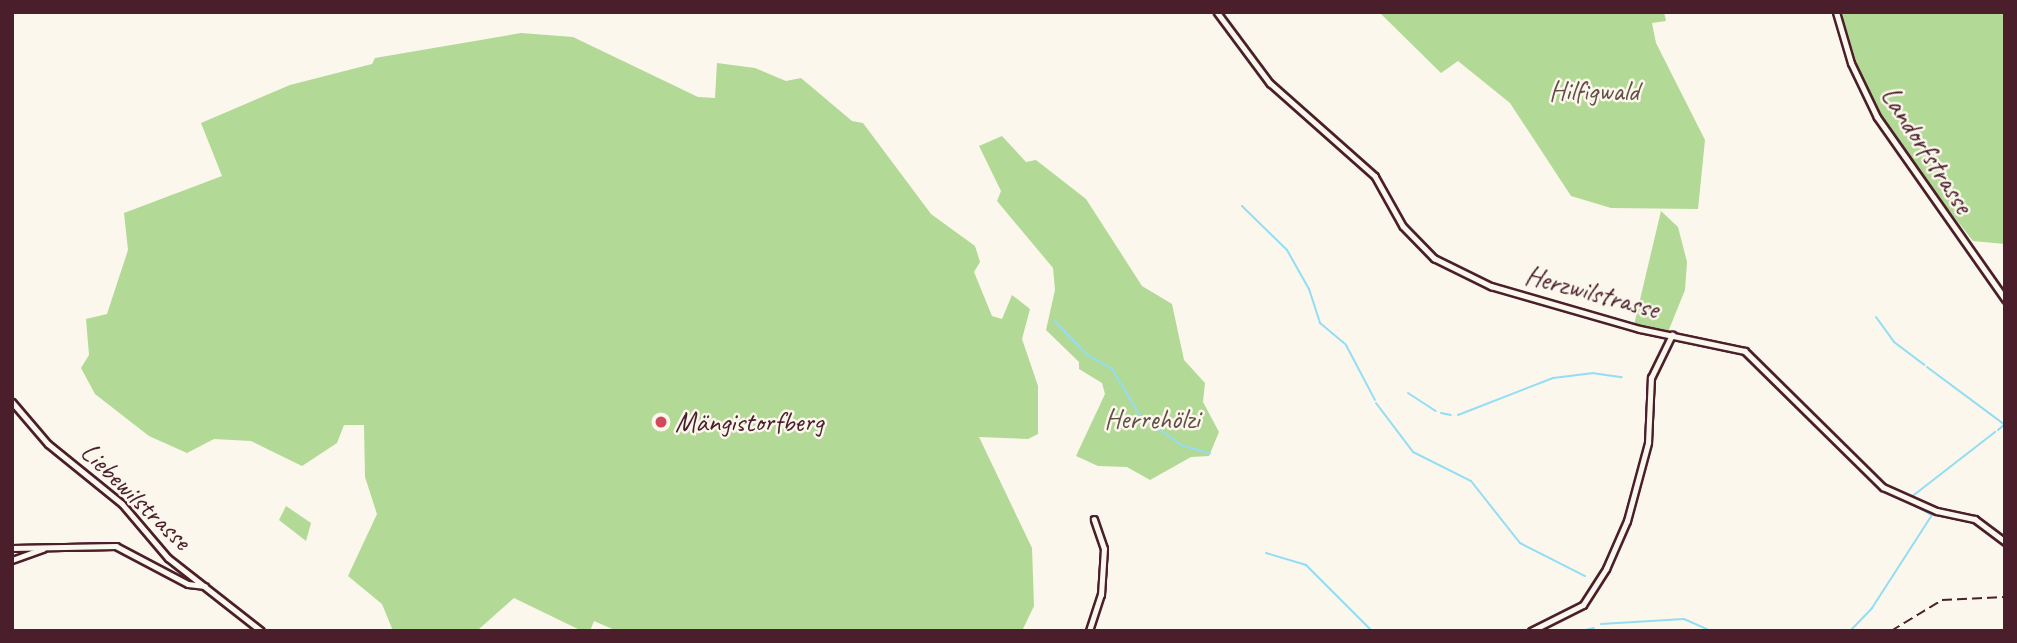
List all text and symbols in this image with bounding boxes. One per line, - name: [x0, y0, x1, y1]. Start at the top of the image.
- park label: Hilfigwald: [1549, 74, 1639, 108]
- street label: Landorfstrasse: [1874, 80, 1980, 220]
- street label: Herzwilstrasse: [1522, 258, 1662, 326]
- park label: Herrehölzi: [1104, 402, 1200, 436]
- place label: Mängistorfberg: [675, 405, 823, 439]
- marker: Mängistorfberg: [653, 414, 669, 430]
- street label: Liebewilstrasse: [74, 435, 198, 557]

